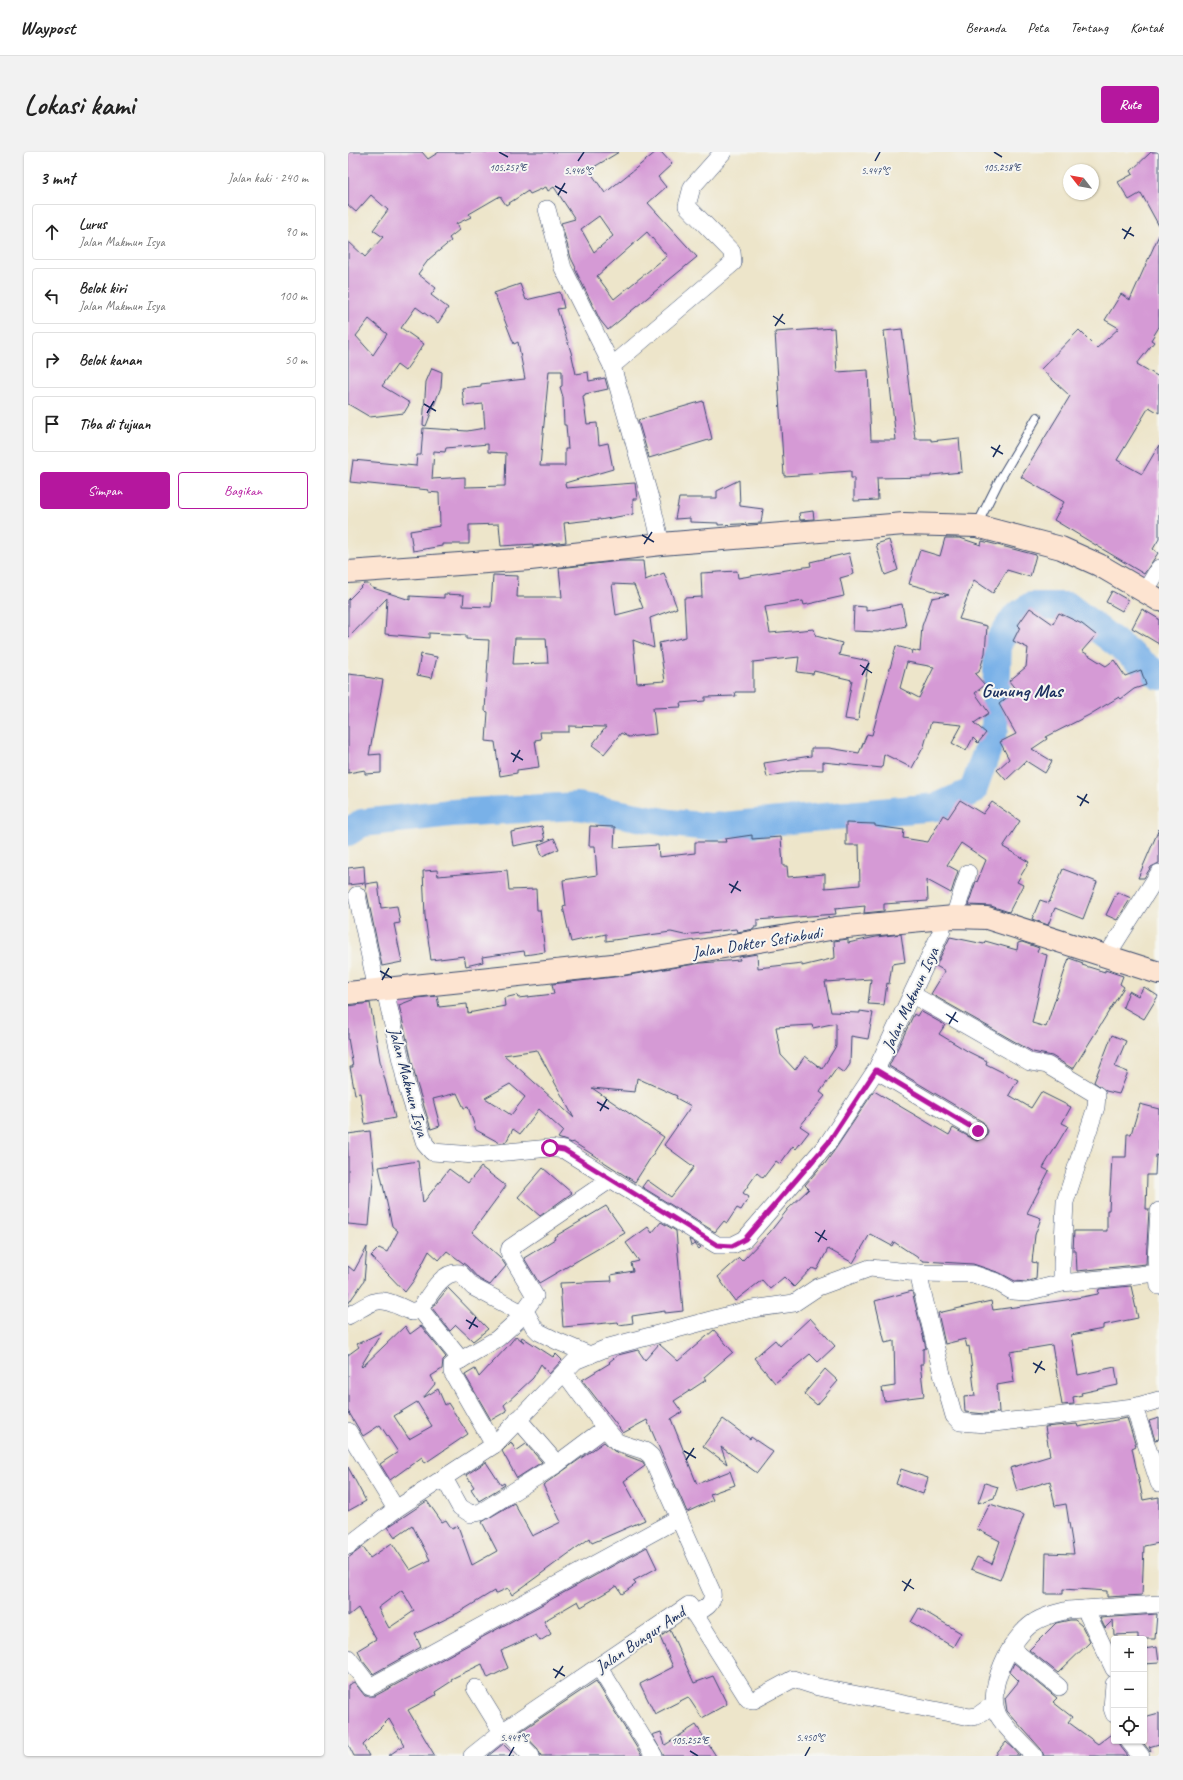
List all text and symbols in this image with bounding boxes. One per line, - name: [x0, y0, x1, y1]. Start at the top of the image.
- text: Waypost: [20, 16, 75, 40]
- text: Beranda: [966, 19, 1006, 36]
- text: Peta: [1028, 19, 1049, 36]
- text: Tentang: [1071, 19, 1108, 36]
- text: Kontak: [1130, 19, 1163, 36]
- button: Rute: [1101, 86, 1159, 123]
- text: Lokasi kami: [24, 87, 134, 122]
- text: 105.257°E: [489, 161, 528, 174]
- text: 105.258°E: [983, 161, 1022, 174]
- text: 5.446°S: [564, 164, 594, 177]
- text: 5.447°S: [861, 164, 891, 177]
- north arrow: [1063, 164, 1099, 200]
- text: 3 mnt: [40, 168, 75, 189]
- text: Jalan kaki · 240 m: [228, 170, 308, 186]
- text: Lurus: [79, 215, 107, 234]
- icon: ahead: [41, 221, 63, 243]
- text: 90 m: [285, 224, 307, 240]
- text: Jalan Makmun Isya: [79, 234, 165, 250]
- text: Belok kiri: [79, 279, 126, 298]
- icon: left: [41, 285, 63, 307]
- text: 100 m: [279, 288, 307, 304]
- text: Jalan Makmun Isya: [79, 298, 165, 314]
- icon: right: [41, 349, 63, 371]
- text: Belok kanan: [79, 351, 142, 370]
- text: 50 m: [285, 352, 307, 368]
- icon: arrive: [41, 413, 63, 435]
- text: Tiba di tujuan: [79, 415, 150, 434]
- button: Simpan: [40, 472, 170, 509]
- button: Bagikan: [178, 472, 308, 509]
- district label: Gunung Mas: [982, 679, 1065, 703]
- street label: Jalan Dokter Setiabudi: [690, 921, 826, 963]
- street label: Jalan Makmun Isya: [877, 943, 944, 1055]
- street label: Jalan Makmun Isya: [384, 1024, 433, 1140]
- route end: [969, 1122, 987, 1140]
- route start: [541, 1139, 559, 1157]
- street label: Jalan Bungur Amd: [591, 1600, 691, 1678]
- map controls: [1111, 1636, 1147, 1744]
- button: +: [1111, 1636, 1147, 1672]
- button: −: [1111, 1672, 1147, 1708]
- button: locate: [1111, 1708, 1147, 1744]
- text: 5.449°S: [500, 1731, 530, 1744]
- text: 5.450°S: [796, 1731, 826, 1744]
- text: 105.252°E: [671, 1734, 710, 1747]

